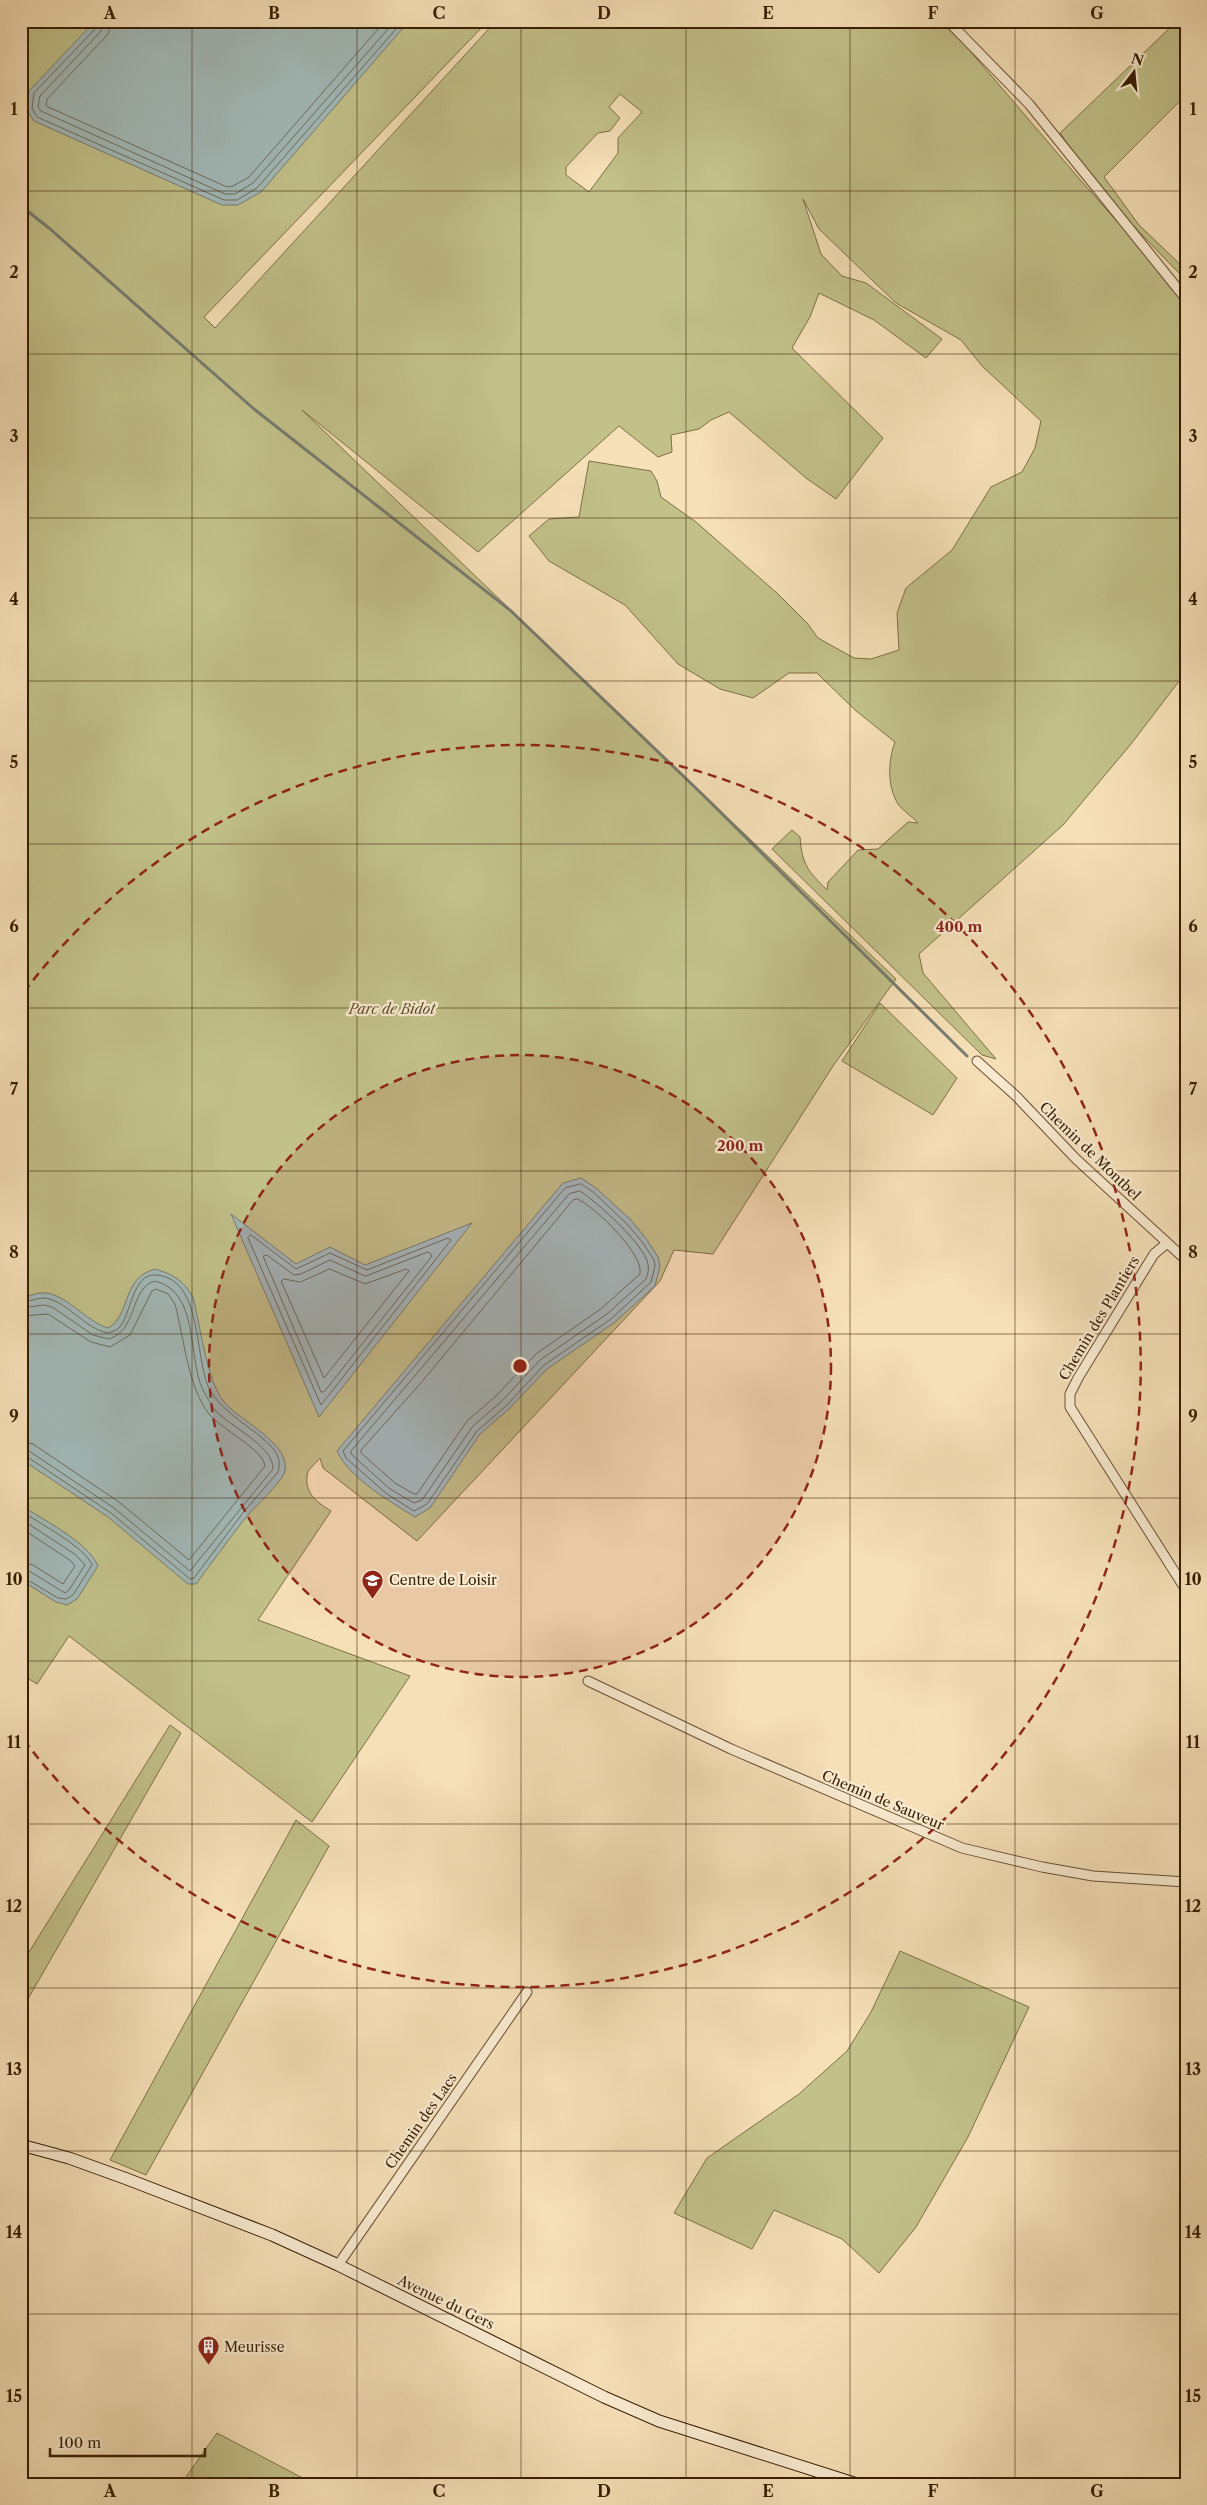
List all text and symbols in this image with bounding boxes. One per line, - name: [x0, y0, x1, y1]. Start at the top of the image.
- text: A: [103, 3, 117, 23]
- text: B: [268, 3, 280, 23]
- text: C: [433, 3, 445, 23]
- text: D: [597, 3, 611, 23]
- text: E: [762, 3, 774, 23]
- text: F: [928, 3, 939, 23]
- text: G: [1090, 3, 1104, 23]
- north arrow: [1110, 48, 1160, 98]
- text: N: [1129, 49, 1146, 70]
- text: 1: [10, 99, 18, 119]
- text: 1: [1189, 99, 1197, 119]
- text: 2: [9, 262, 19, 282]
- text: 2: [1188, 262, 1198, 282]
- text: 3: [9, 426, 19, 446]
- text: 3: [1188, 426, 1198, 446]
- text: 4: [9, 589, 19, 609]
- text: 4: [1188, 589, 1198, 609]
- text: 5: [10, 752, 19, 772]
- text: 5: [1189, 752, 1198, 772]
- text: 6: [9, 916, 19, 936]
- text: 6: [1188, 916, 1198, 936]
- text: 400 m: [936, 917, 982, 936]
- park label: Parc de Bidot: [348, 1000, 436, 1018]
- text: 7: [10, 1079, 19, 1099]
- text: 7: [1189, 1079, 1198, 1099]
- street label: Chemin de Montbel: [1036, 1098, 1144, 1204]
- text: 200 m: [717, 1136, 763, 1155]
- text: 8: [9, 1242, 19, 1262]
- text: 8: [1188, 1242, 1198, 1262]
- street label: Chemin des Plantiers: [1055, 1253, 1143, 1383]
- centre of rings: [511, 1357, 529, 1375]
- text: 9: [9, 1406, 19, 1426]
- text: 9: [1188, 1406, 1198, 1426]
- school or university icon: Centre de Loisir: [361, 1568, 385, 1599]
- text: 10: [5, 1569, 23, 1589]
- text: 10: [1184, 1569, 1202, 1589]
- place label: Centre de Loisir: [389, 1571, 497, 1589]
- text: 11: [7, 1732, 22, 1752]
- text: 11: [1186, 1732, 1201, 1752]
- street label: Chemin de Sauveur: [819, 1766, 947, 1834]
- text: 12: [6, 1896, 22, 1916]
- text: 12: [1185, 1896, 1201, 1916]
- text: 13: [6, 2059, 22, 2079]
- text: 13: [1185, 2059, 1201, 2079]
- street label: Chemin des Lacs: [381, 2069, 461, 2173]
- text: 14: [6, 2222, 22, 2242]
- text: 14: [1185, 2222, 1201, 2242]
- street label: Avenue du Gers: [394, 2270, 497, 2333]
- building icon: Meurisse: [196, 2335, 220, 2366]
- place label: Meurisse: [224, 2338, 285, 2356]
- text: 15: [6, 2386, 22, 2406]
- text: 15: [1185, 2386, 1201, 2406]
- scale bar: [50, 2425, 205, 2457]
- text: 100 m: [58, 2433, 101, 2452]
- text: A: [103, 2481, 117, 2501]
- text: B: [268, 2481, 280, 2501]
- text: C: [433, 2481, 445, 2501]
- text: D: [597, 2481, 611, 2501]
- text: E: [762, 2481, 774, 2501]
- text: F: [928, 2481, 939, 2501]
- text: G: [1090, 2481, 1104, 2501]

